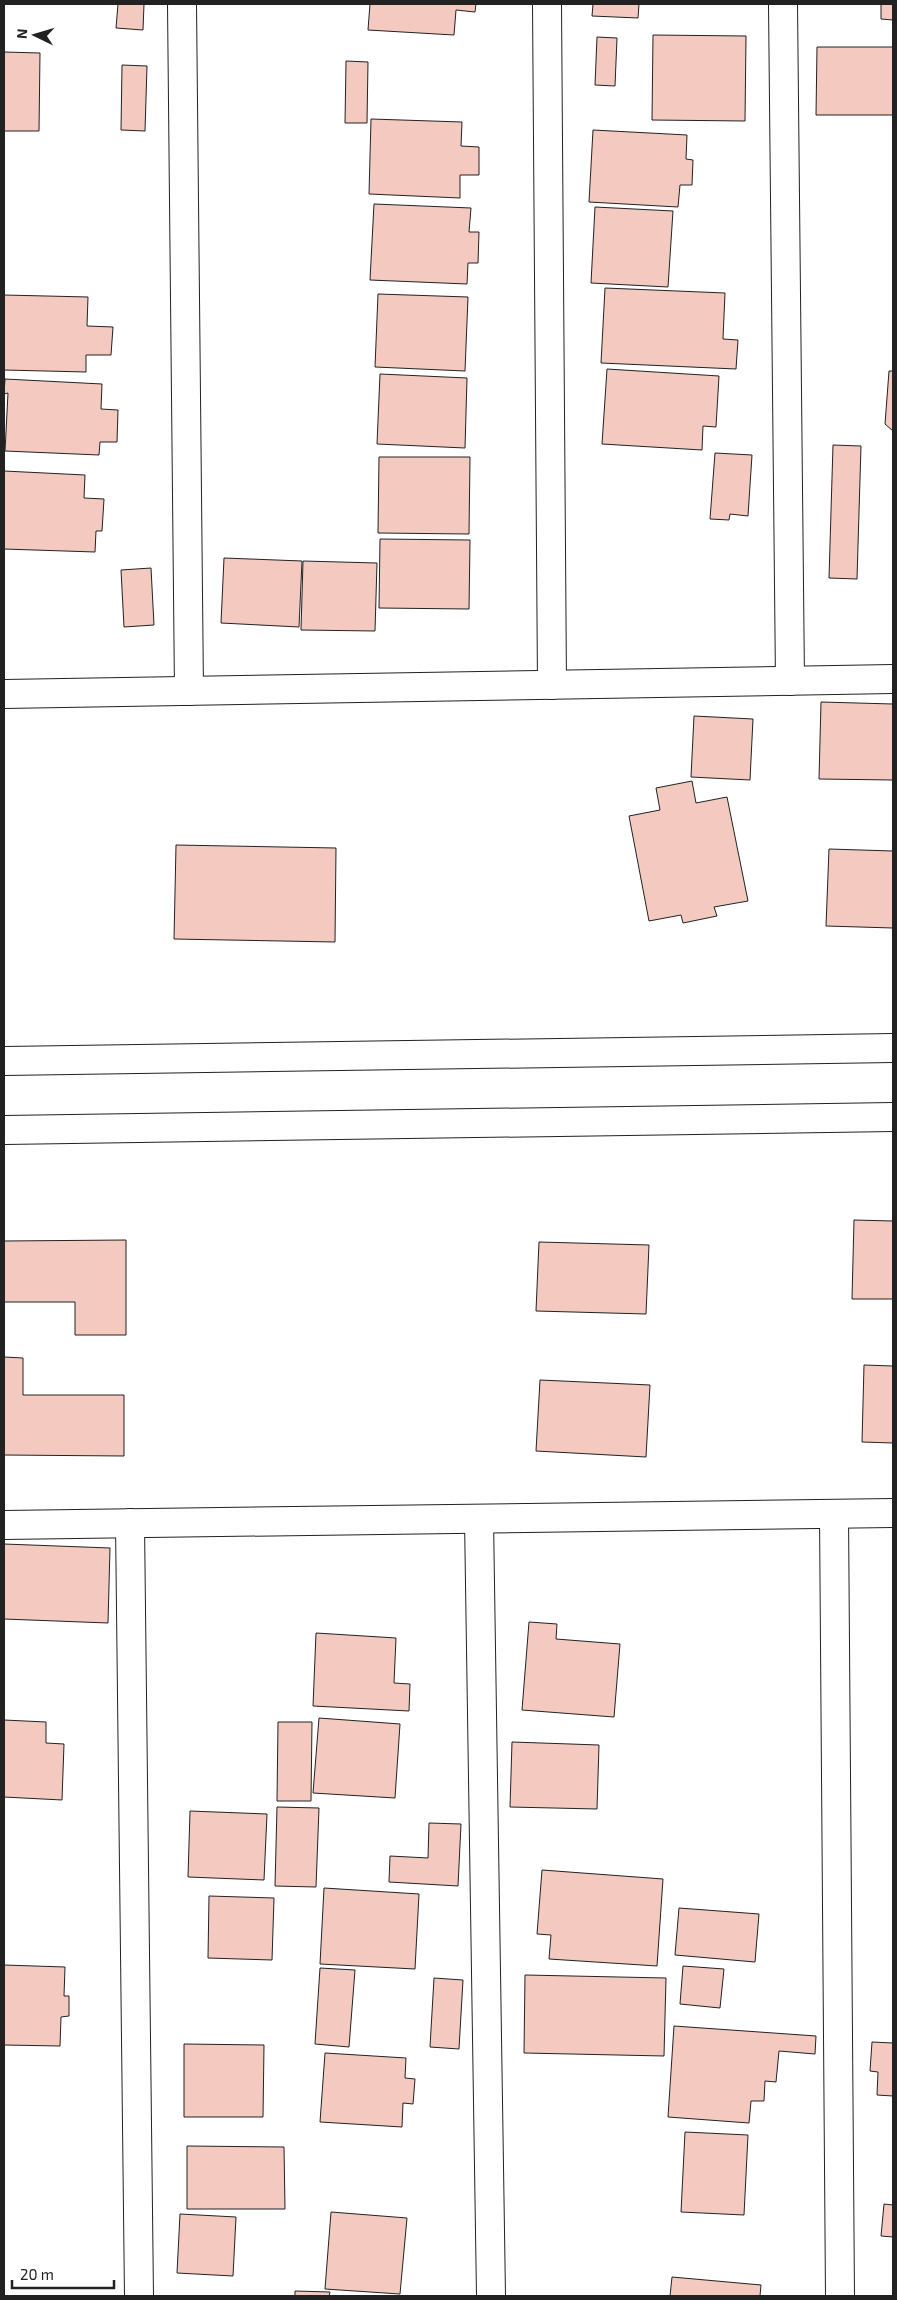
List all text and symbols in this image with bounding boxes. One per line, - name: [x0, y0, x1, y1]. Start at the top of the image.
- north arrow: [10, 10, 60, 60]
- text: N: [13, 28, 30, 40]
- scale bar: [12, 2258, 115, 2290]
- text: 20 m: [20, 2265, 54, 2283]

